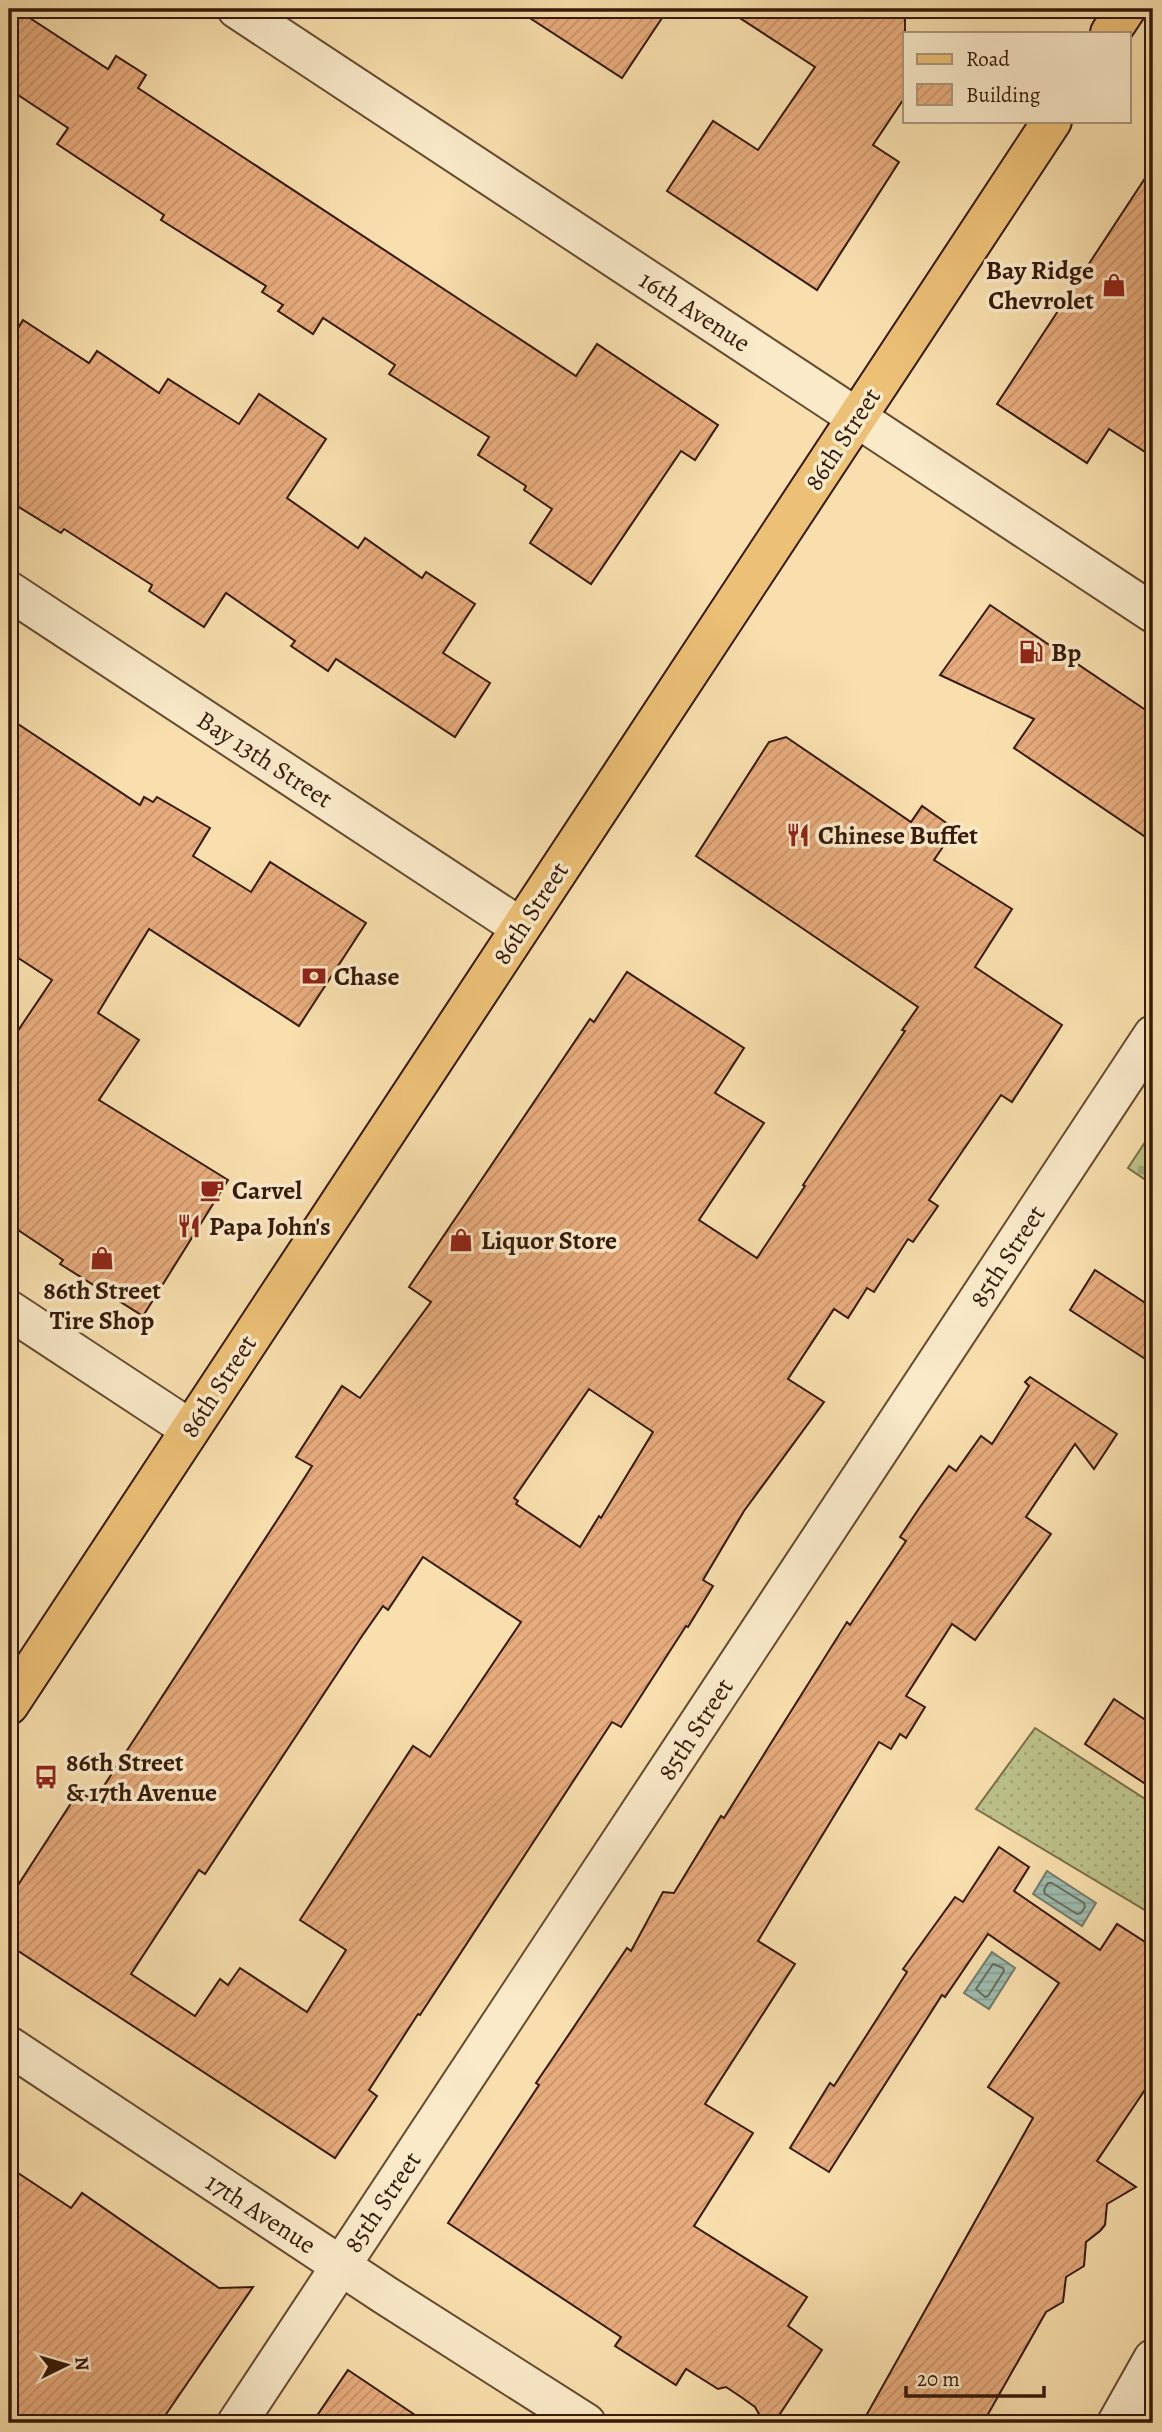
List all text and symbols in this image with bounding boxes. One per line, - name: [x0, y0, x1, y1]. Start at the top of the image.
- legend: [903, 32, 1130, 122]
- text: Road: [966, 45, 1010, 73]
- text: Building: [966, 81, 1041, 109]
- place label: Bay Ridge Chevrolet: [986, 253, 1094, 318]
- street label: 16th Avenue: [632, 262, 757, 360]
- shop icon: Bay Ridge Chevrolet: [1100, 271, 1128, 299]
- street label: 86th Street: [796, 381, 889, 498]
- place label: Bp: [1051, 635, 1081, 670]
- fuel station icon: Bp: [1017, 638, 1045, 666]
- street label: Bay 13th Street: [190, 702, 340, 817]
- place label: Chinese Buffet: [818, 818, 978, 853]
- restaurant icon: Chinese Buffet: [784, 821, 812, 849]
- street label: 86th Street: [484, 855, 577, 972]
- place label: Chase: [334, 959, 399, 994]
- bank icon: Chase: [300, 962, 328, 990]
- place label: Carvel: [232, 1173, 302, 1208]
- cafe icon: Carvel: [198, 1176, 226, 1204]
- street label: 85th Street: [961, 1198, 1054, 1314]
- place label: Papa John's: [209, 1209, 331, 1244]
- restaurant icon: Papa John's: [175, 1212, 203, 1240]
- place label: Liquor Store: [481, 1223, 617, 1258]
- shop icon: Liquor Store: [447, 1226, 475, 1254]
- shop icon: 86th Street Tire Shop: [88, 1244, 116, 1272]
- place label: 86th Street Tire Shop: [43, 1273, 161, 1338]
- street label: 86th Street: [172, 1328, 265, 1445]
- street label: 85th Street: [649, 1671, 742, 1787]
- place label: 86th Street & 17th Avenue: [66, 1745, 217, 1810]
- bus stop icon: 86th Street & 17th Avenue: [32, 1763, 60, 1791]
- street label: 85th Street: [336, 2144, 429, 2260]
- street label: 17th Avenue: [199, 2165, 323, 2262]
- north arrow: [32, 2330, 102, 2400]
- scale bar: [906, 2355, 1045, 2399]
- text: N: [68, 2356, 96, 2372]
- text: 20 m: [917, 2365, 960, 2393]

